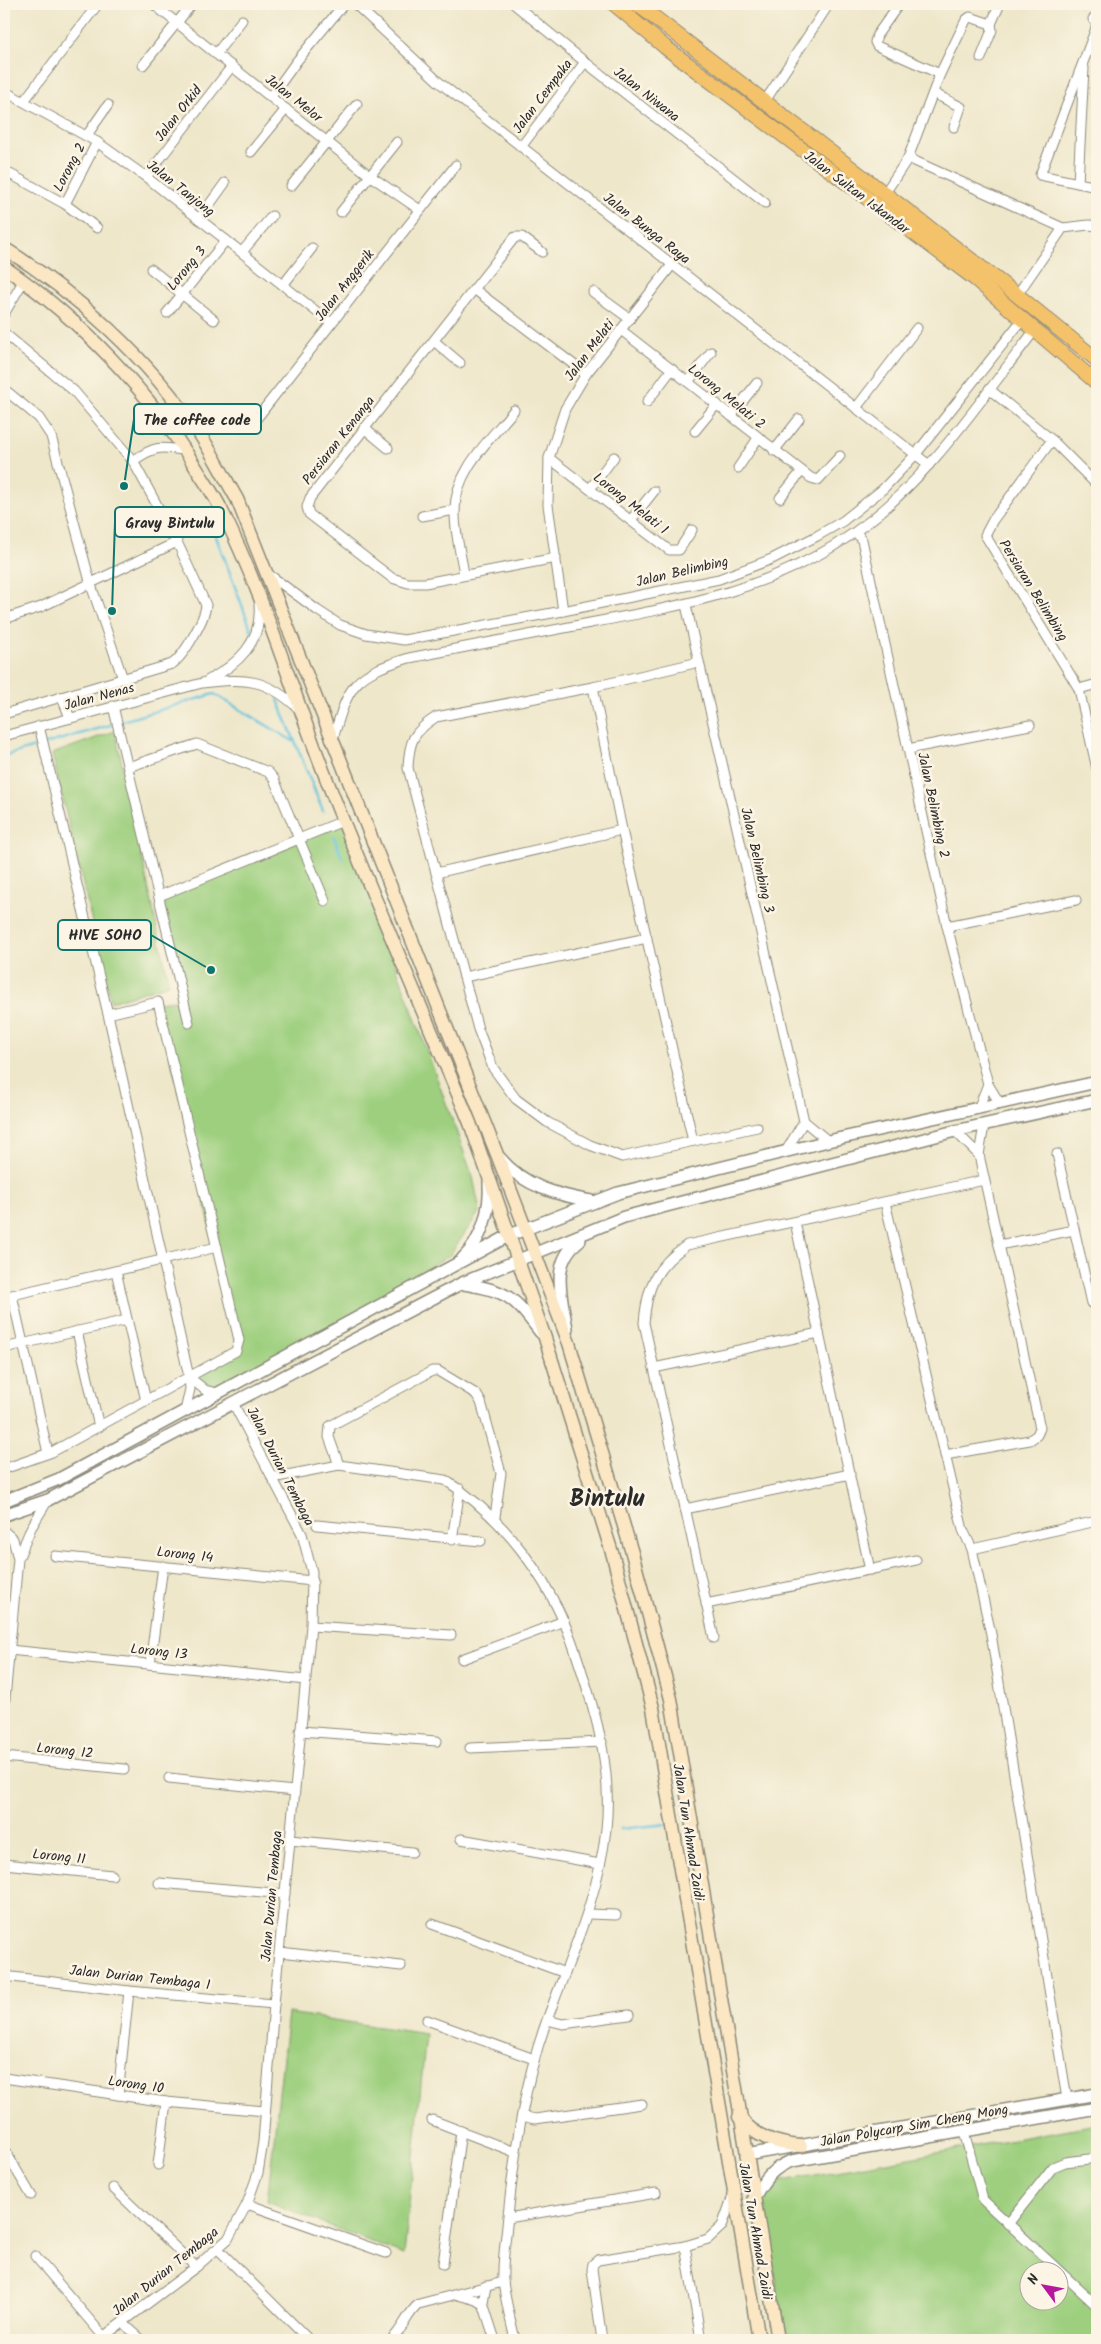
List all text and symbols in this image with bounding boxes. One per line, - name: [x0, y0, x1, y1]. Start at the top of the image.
- street label: Jalan Cempaka: [507, 55, 578, 139]
- street label: Jalan Niwana: [608, 62, 684, 128]
- street label: Jalan Melor: [260, 69, 328, 129]
- street label: Jalan Orkid: [150, 80, 208, 147]
- street label: Lorong 2: [48, 139, 92, 196]
- street label: Jalan Sultan Iskandar: [799, 146, 915, 241]
- street label: Jalan Tanjong: [141, 155, 219, 223]
- street label: Jalan Bunga Raya: [598, 187, 695, 270]
- street label: Lorong 3: [162, 241, 212, 296]
- street label: Jalan Anggerik: [310, 245, 380, 326]
- street label: Jalan Melati: [559, 315, 621, 386]
- street label: Lorong Melati 2: [683, 358, 770, 435]
- street label: Persiaran Kenanga: [297, 391, 381, 490]
- callout: The coffee code: [134, 404, 261, 434]
- text: The coffee code: [144, 409, 251, 433]
- street label: Lorong Melati 1: [588, 467, 673, 540]
- callout: Gravy Bintulu: [115, 507, 224, 537]
- text: Gravy Bintulu: [126, 512, 215, 536]
- street label: Persiaran Belimbing: [993, 535, 1073, 646]
- street label: Jalan Belimbing: [634, 551, 731, 593]
- street label: Jalan Nenas: [62, 677, 137, 717]
- street label: Jalan Belimbing 2: [911, 750, 955, 860]
- street label: Jalan Belimbing 3: [734, 805, 780, 915]
- callout: HIVE SOHO: [58, 920, 151, 950]
- text: HIVE SOHO: [68, 924, 142, 948]
- street label: Jalan Durian Tembaga: [240, 1403, 320, 1530]
- district label: Bintulu: [569, 1480, 645, 1519]
- street label: Lorong 14: [155, 1541, 215, 1569]
- street label: Lorong 13: [129, 1638, 188, 1666]
- street label: Lorong 12: [35, 1737, 94, 1765]
- street label: Jalan Tun Ahmad Zaidi: [666, 1762, 710, 1903]
- street label: Jalan Durian Tembaga: [255, 1830, 289, 1963]
- street label: Lorong 11: [31, 1843, 87, 1871]
- street label: Jalan Durian Tembaga 1: [68, 1960, 211, 1996]
- street label: Lorong 10: [107, 2070, 165, 2100]
- street label: Jalan Polycarp Sim Cheng Mong: [818, 2099, 1010, 2153]
- street label: Jalan Tun Ahmad Zaidi: [732, 2161, 778, 2302]
- street label: Jalan Durian Tembaga: [108, 2222, 224, 2322]
- north arrow: [1018, 2262, 1068, 2312]
- text: N: [1022, 2270, 1046, 2289]

